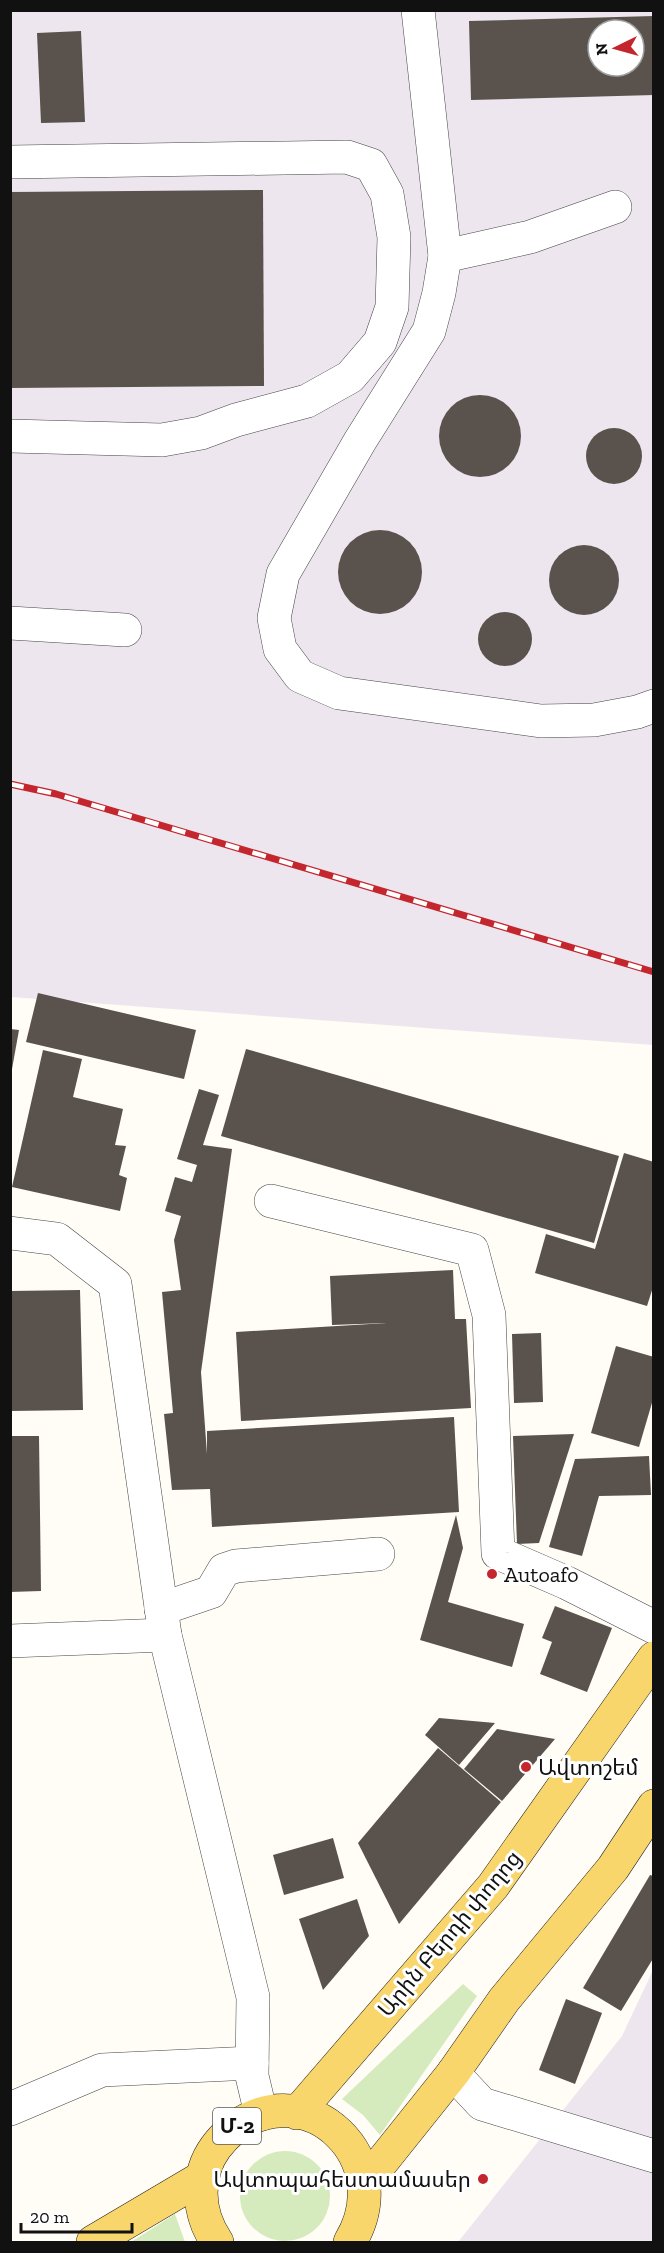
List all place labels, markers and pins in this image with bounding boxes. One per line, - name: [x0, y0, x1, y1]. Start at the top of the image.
- place label: Autoafo: [504, 1561, 578, 1588]
- marker: Autoafo: [485, 1567, 499, 1581]
- place label: Ավտոշեմ: [538, 1754, 639, 1781]
- marker: Ավտոշեմ: [519, 1760, 533, 1774]
- place label: Ավտոպահեստամասեր: [213, 2166, 471, 2193]
- marker: Ավտոպահեստամասեր: [476, 2172, 490, 2186]

